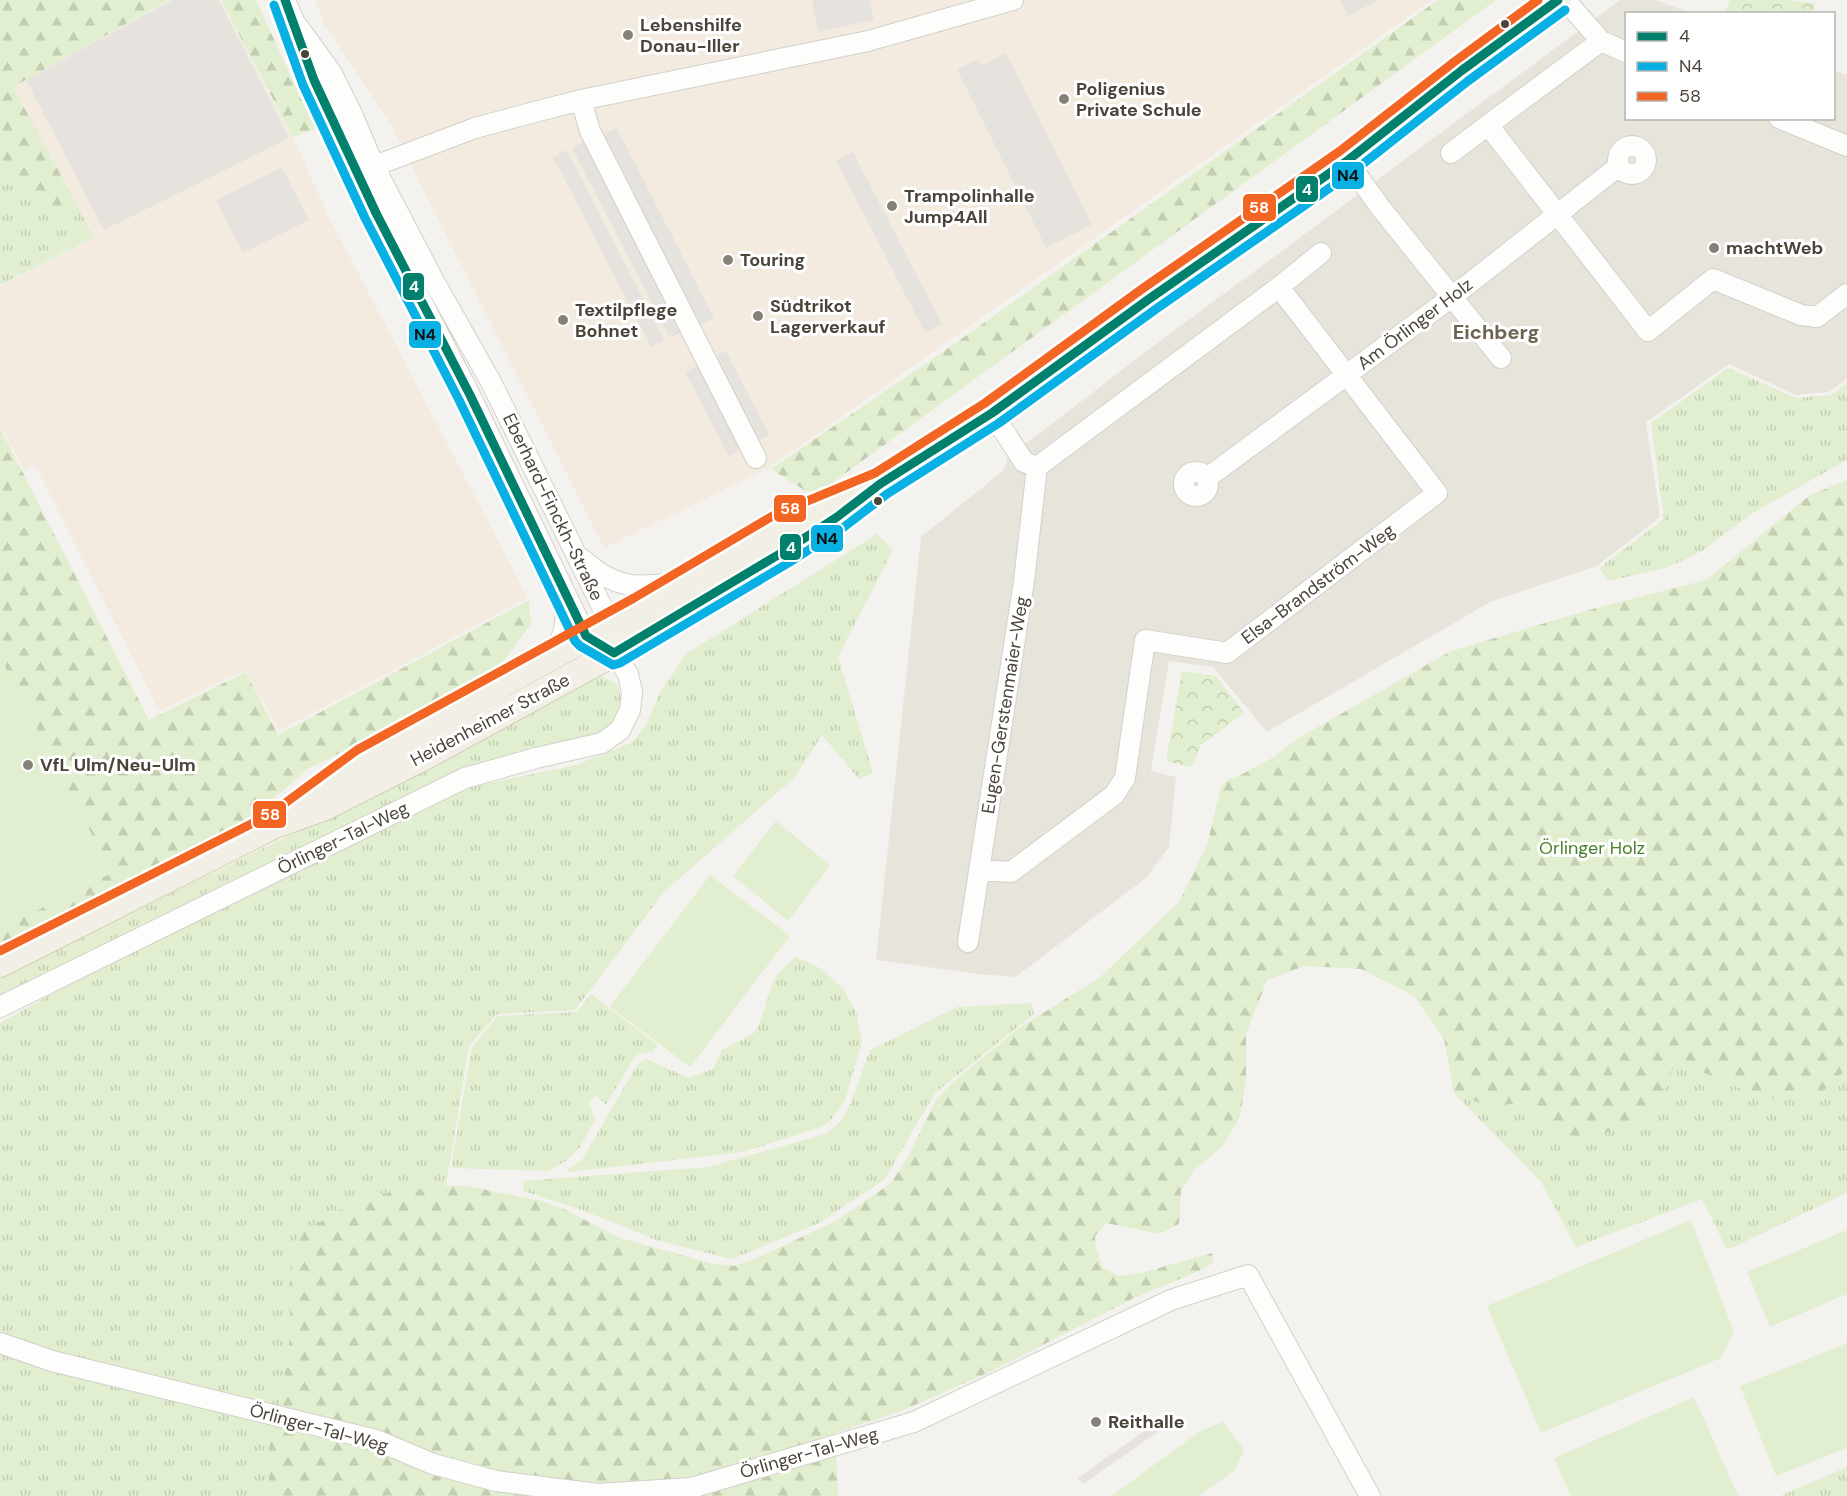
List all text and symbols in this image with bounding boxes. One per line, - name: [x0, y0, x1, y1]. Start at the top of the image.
- legend: [1625, 12, 1835, 120]
- place label: Lebenshilfe Donau-Iller: [640, 13, 742, 58]
- unlabelled marker: [1499, 18, 1511, 30]
- text: 4: [1679, 24, 1690, 48]
- marker: Lebenshilfe Donau-Iller: [621, 28, 635, 42]
- unlabelled marker: [299, 48, 311, 60]
- text: N4: [1679, 54, 1702, 78]
- place label: Poligenius Private Schule: [1076, 77, 1202, 122]
- text: 58: [1679, 84, 1701, 108]
- marker: Poligenius Private Schule: [1057, 92, 1071, 106]
- line badge: N4: [1331, 161, 1365, 190]
- text: N4: [1337, 165, 1359, 186]
- line badge: 4: [1295, 175, 1319, 203]
- text: 4: [1302, 179, 1312, 200]
- place label: Trampolinhalle Jump4All: [904, 184, 1035, 229]
- line badge: 58: [1242, 193, 1277, 222]
- text: 58: [1249, 197, 1269, 218]
- marker: Trampolinhalle Jump4All: [885, 199, 899, 213]
- place label: machtWeb: [1726, 236, 1823, 260]
- marker: machtWeb: [1707, 241, 1721, 255]
- place label: Touring: [740, 248, 805, 272]
- marker: Touring: [721, 253, 735, 267]
- line badge: 4: [402, 272, 425, 301]
- street label: Am Örlinger Holz: [1352, 273, 1478, 375]
- text: 4: [409, 276, 419, 297]
- place label: Südtrikot Lagerverkauf: [770, 294, 885, 339]
- place label: Textilpflege Bohnet: [575, 298, 677, 343]
- marker: Südtrikot Lagerverkauf: [751, 309, 765, 323]
- marker: Textilpflege Bohnet: [556, 313, 570, 327]
- district label: Eichberg: [1453, 319, 1539, 345]
- line badge: N4: [408, 320, 442, 349]
- text: N4: [414, 324, 436, 345]
- street label: Eberhard-Finckh-Straße: [497, 409, 609, 605]
- line badge: 58: [773, 494, 807, 523]
- unlabelled marker: [872, 495, 884, 507]
- text: 58: [780, 498, 800, 519]
- street label: Elsa-Brandström-Weg: [1236, 518, 1400, 650]
- line badge: N4: [810, 524, 844, 553]
- text: N4: [816, 528, 838, 549]
- line badge: 4: [779, 533, 802, 561]
- text: 4: [786, 537, 796, 558]
- street label: Eugen-Gerstenmaier-Weg: [976, 595, 1034, 815]
- street label: Heidenheimer Straße: [406, 668, 574, 772]
- place label: VfL Ulm/Neu-Ulm: [40, 753, 196, 777]
- marker: VfL Ulm/Neu-Ulm: [21, 758, 35, 772]
- street label: Örlinger-Tal-Weg: [273, 796, 413, 880]
- line badge: 58: [252, 800, 287, 829]
- text: 58: [260, 804, 280, 825]
- park label: Örlinger Holz: [1539, 836, 1645, 860]
- street label: Örlinger-Tal-Weg: [247, 1398, 391, 1458]
- place label: Reithalle: [1108, 1410, 1185, 1434]
- marker: Reithalle: [1089, 1415, 1103, 1429]
- street label: Örlinger-Tal-Weg: [737, 1422, 881, 1484]

